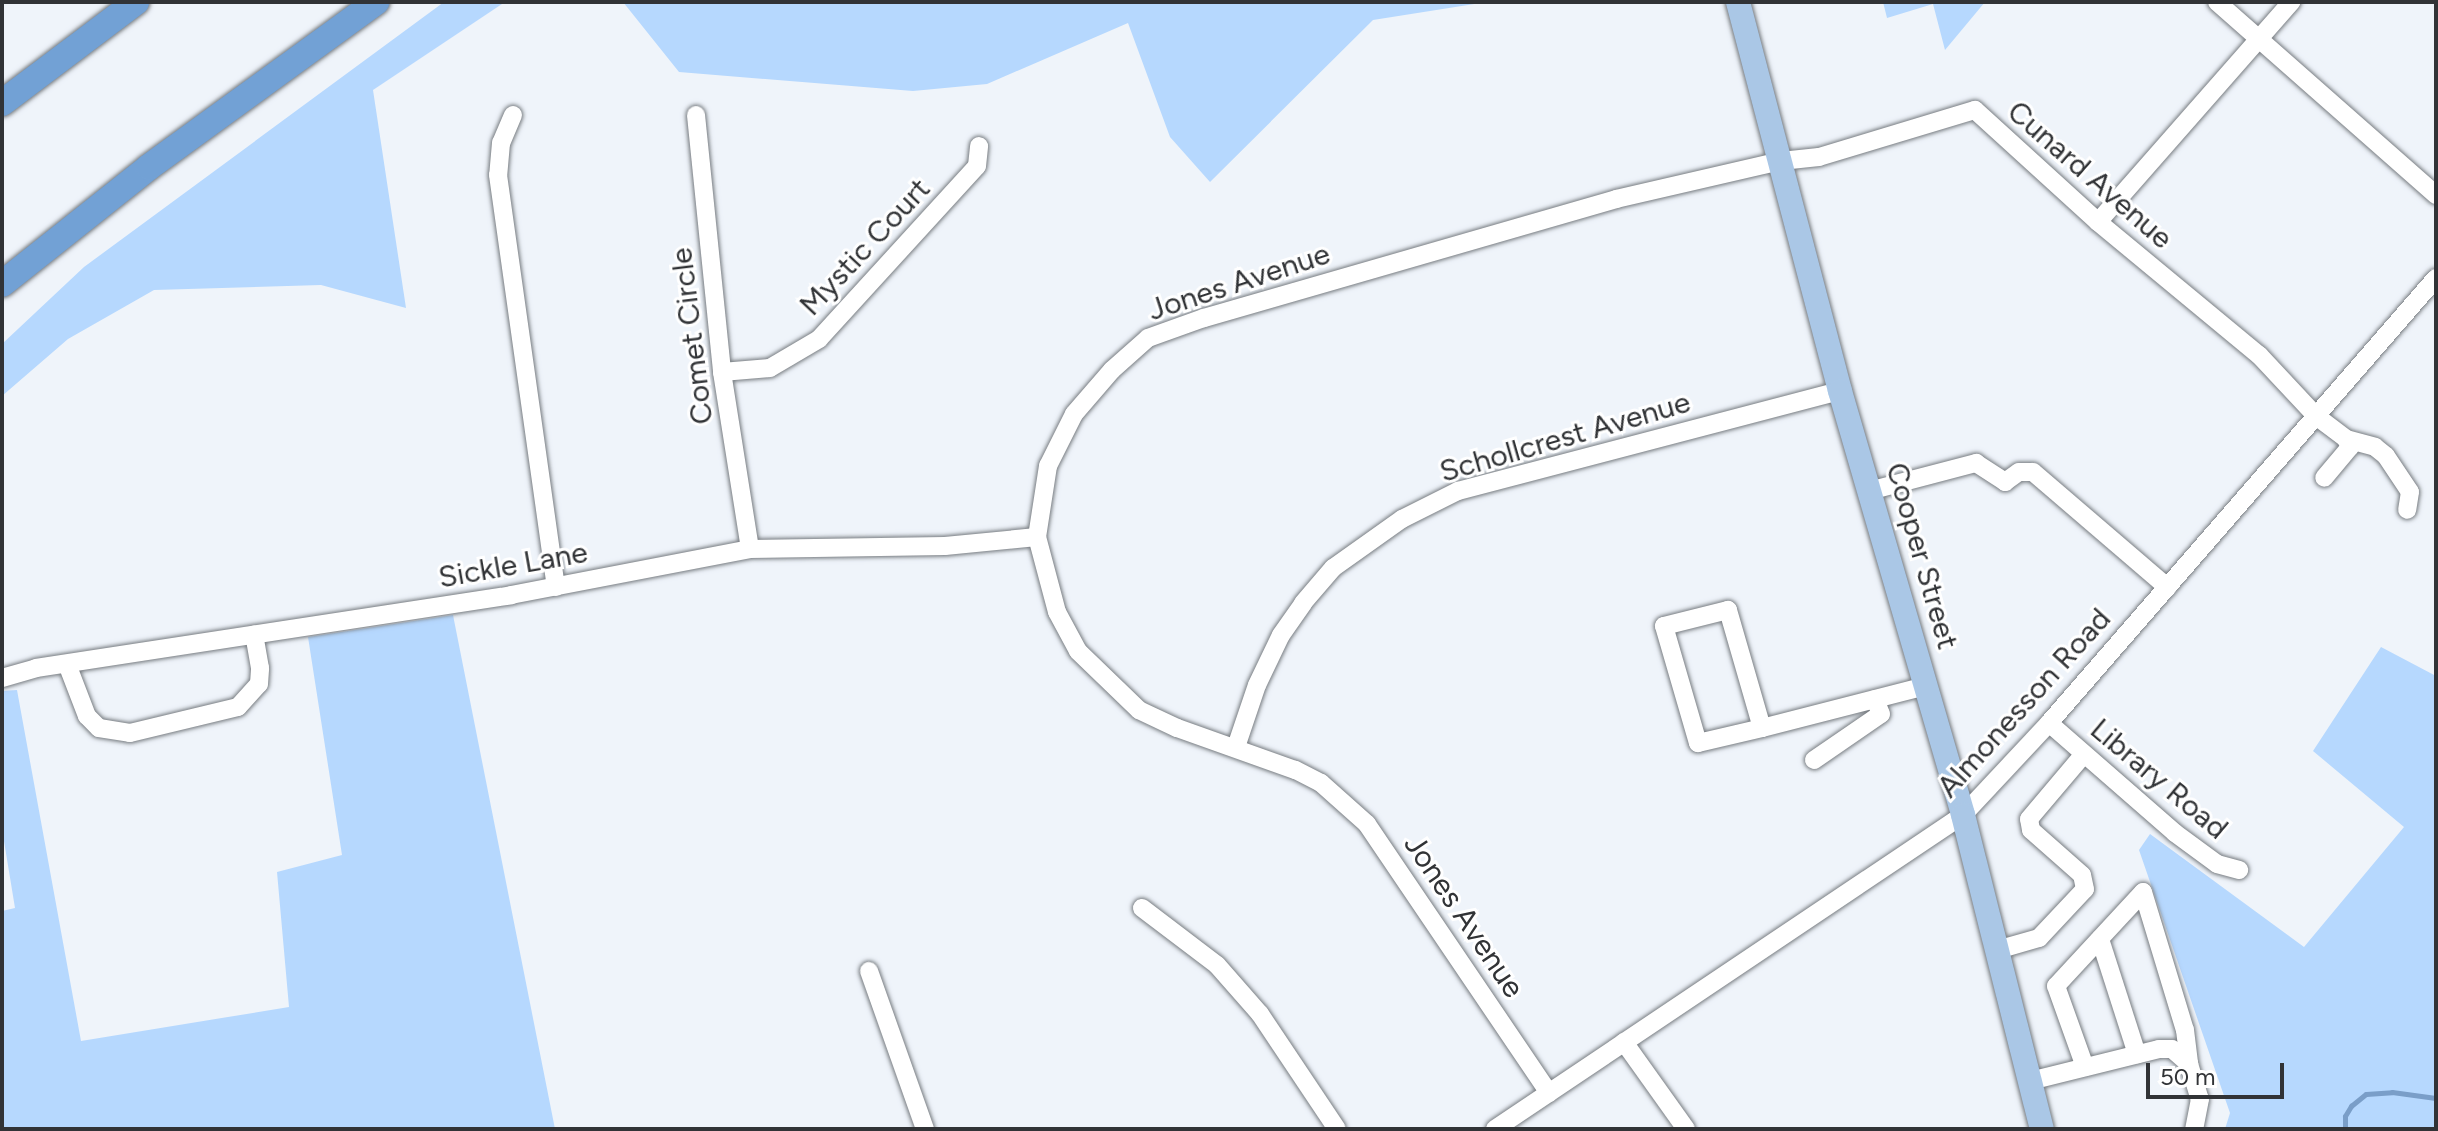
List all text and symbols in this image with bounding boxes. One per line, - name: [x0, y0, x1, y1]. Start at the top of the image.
- street label: Cunard Avenue: [2000, 94, 2180, 256]
- street label: Mystic Court: [792, 171, 938, 323]
- street label: Jones Avenue: [1144, 236, 1334, 328]
- street label: Comet Circle: [663, 246, 721, 426]
- street label: Schollcrest Avenue: [1436, 384, 1694, 490]
- street label: Cooper Street: [1878, 459, 1966, 653]
- street label: Sickle Lane: [436, 534, 590, 596]
- street label: Almonesson Road: [1930, 601, 2118, 805]
- street label: Library Road: [2083, 711, 2235, 847]
- street label: Jones Avenue: [1396, 828, 1532, 1004]
- scale bar: [2150, 1047, 2288, 1097]
- text: 50 m: [2160, 1062, 2216, 1091]

